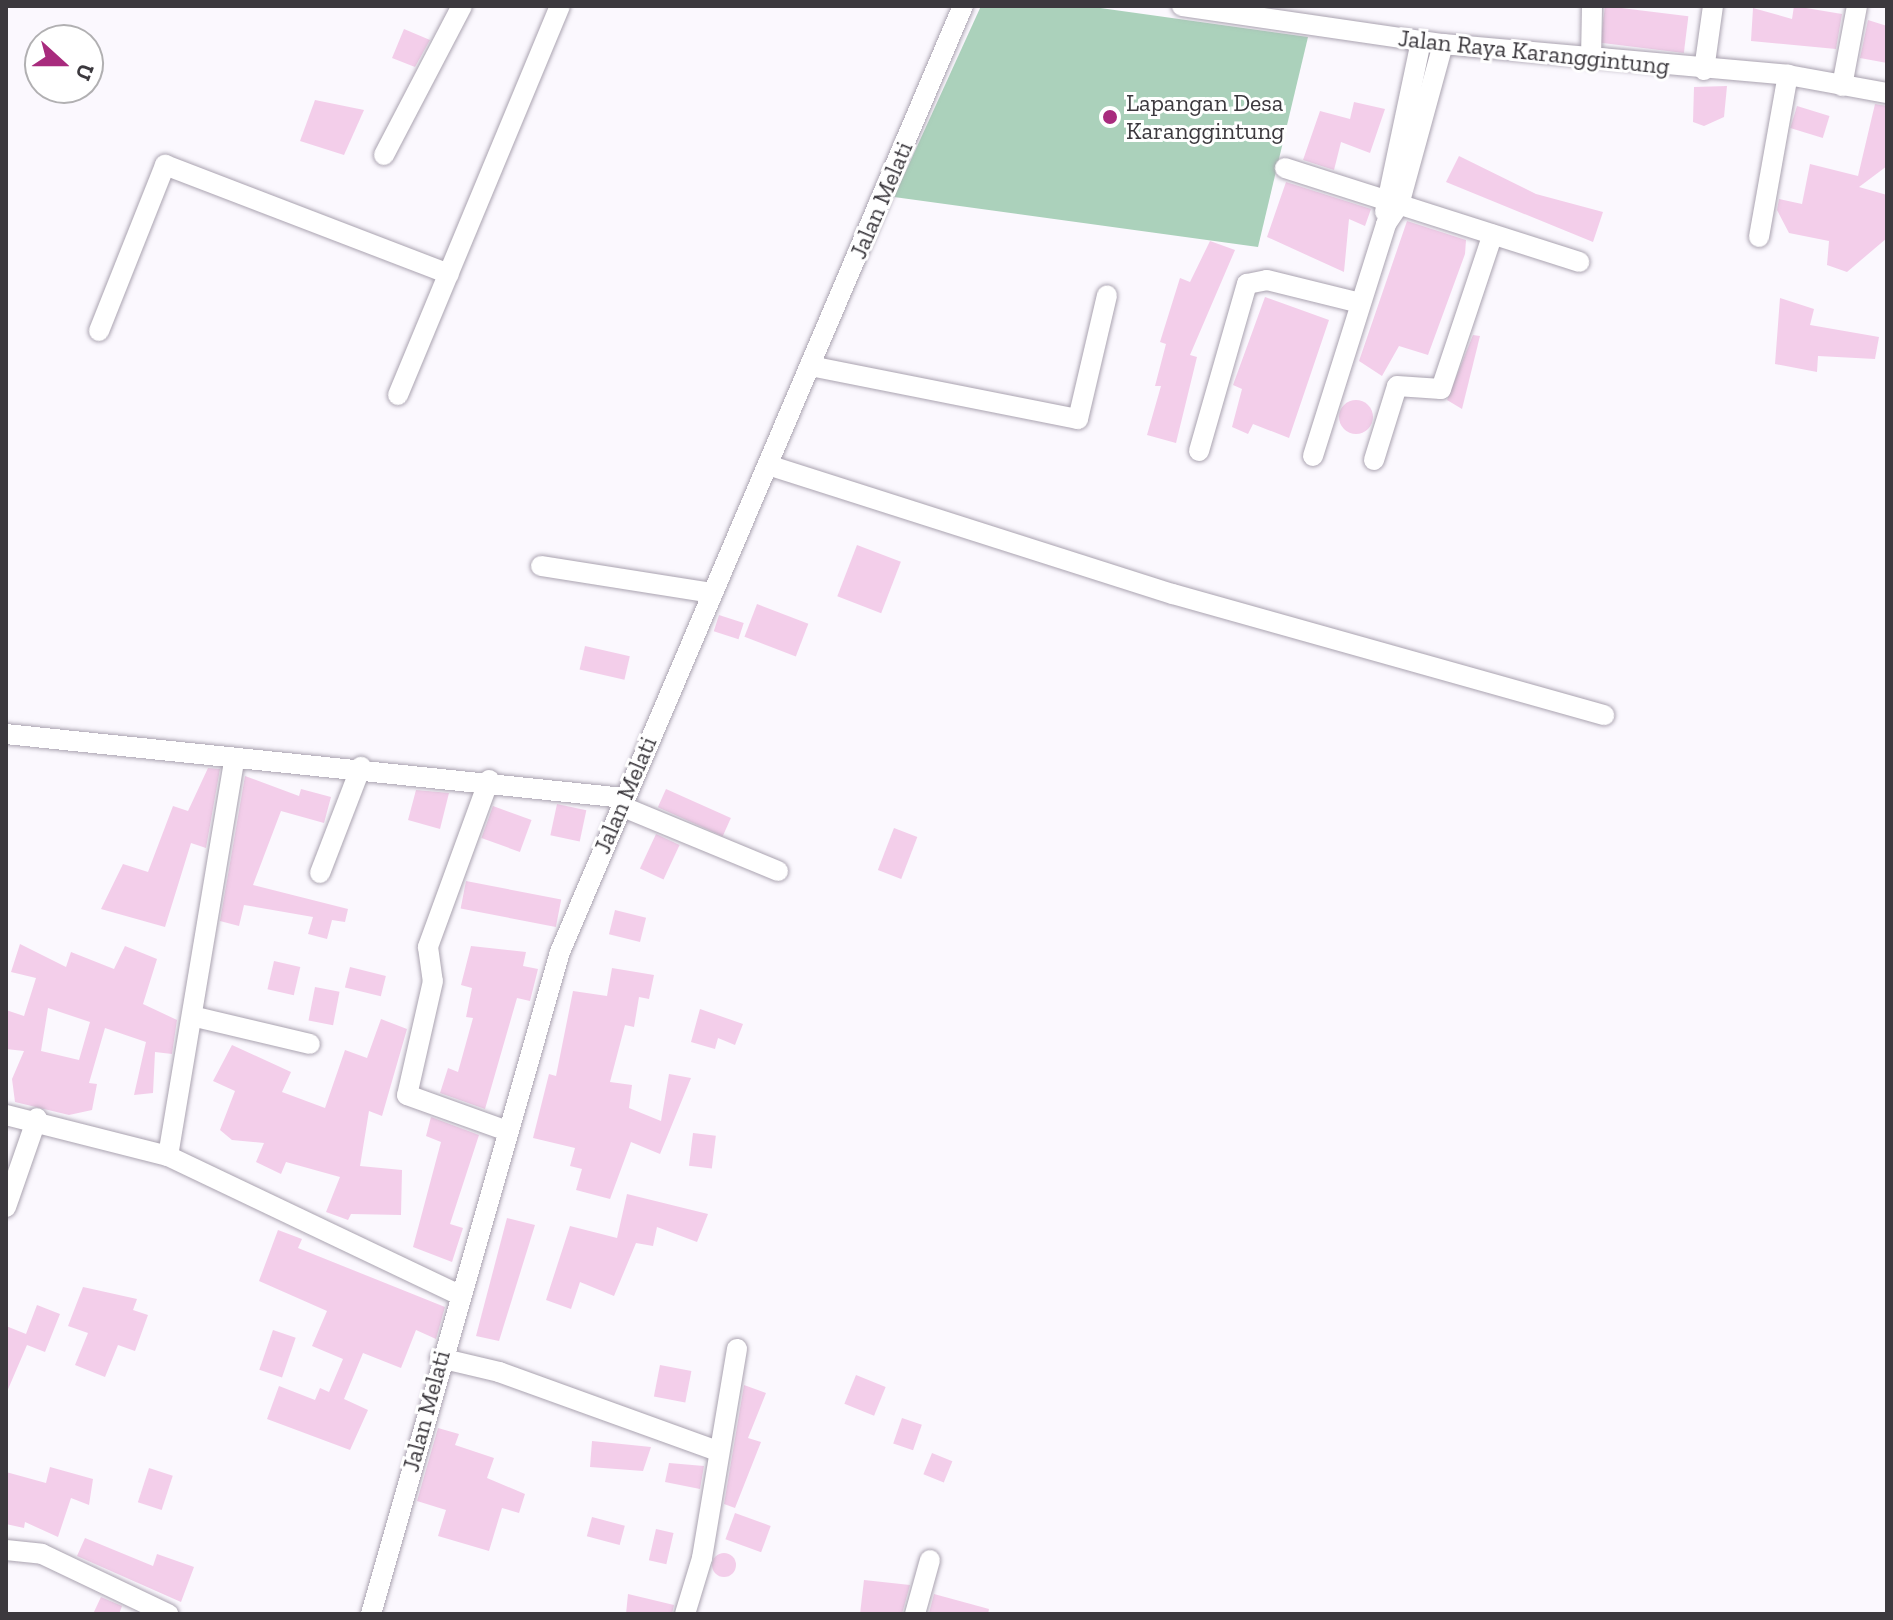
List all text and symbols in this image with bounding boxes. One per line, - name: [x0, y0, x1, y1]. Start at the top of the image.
- street label: Jalan Raya Karanggintung: [1397, 23, 1671, 81]
- north arrow: [24, 24, 104, 104]
- text: U: [70, 60, 100, 84]
- place label: Lapangan Desa Karanggintung: [1126, 89, 1284, 145]
- marker: Lapangan Desa Karanggintung: [1101, 108, 1119, 126]
- street label: Jalan Melati: [843, 137, 919, 263]
- street label: Jalan Melati: [587, 732, 663, 858]
- street label: Jalan Melati: [396, 1347, 456, 1475]

